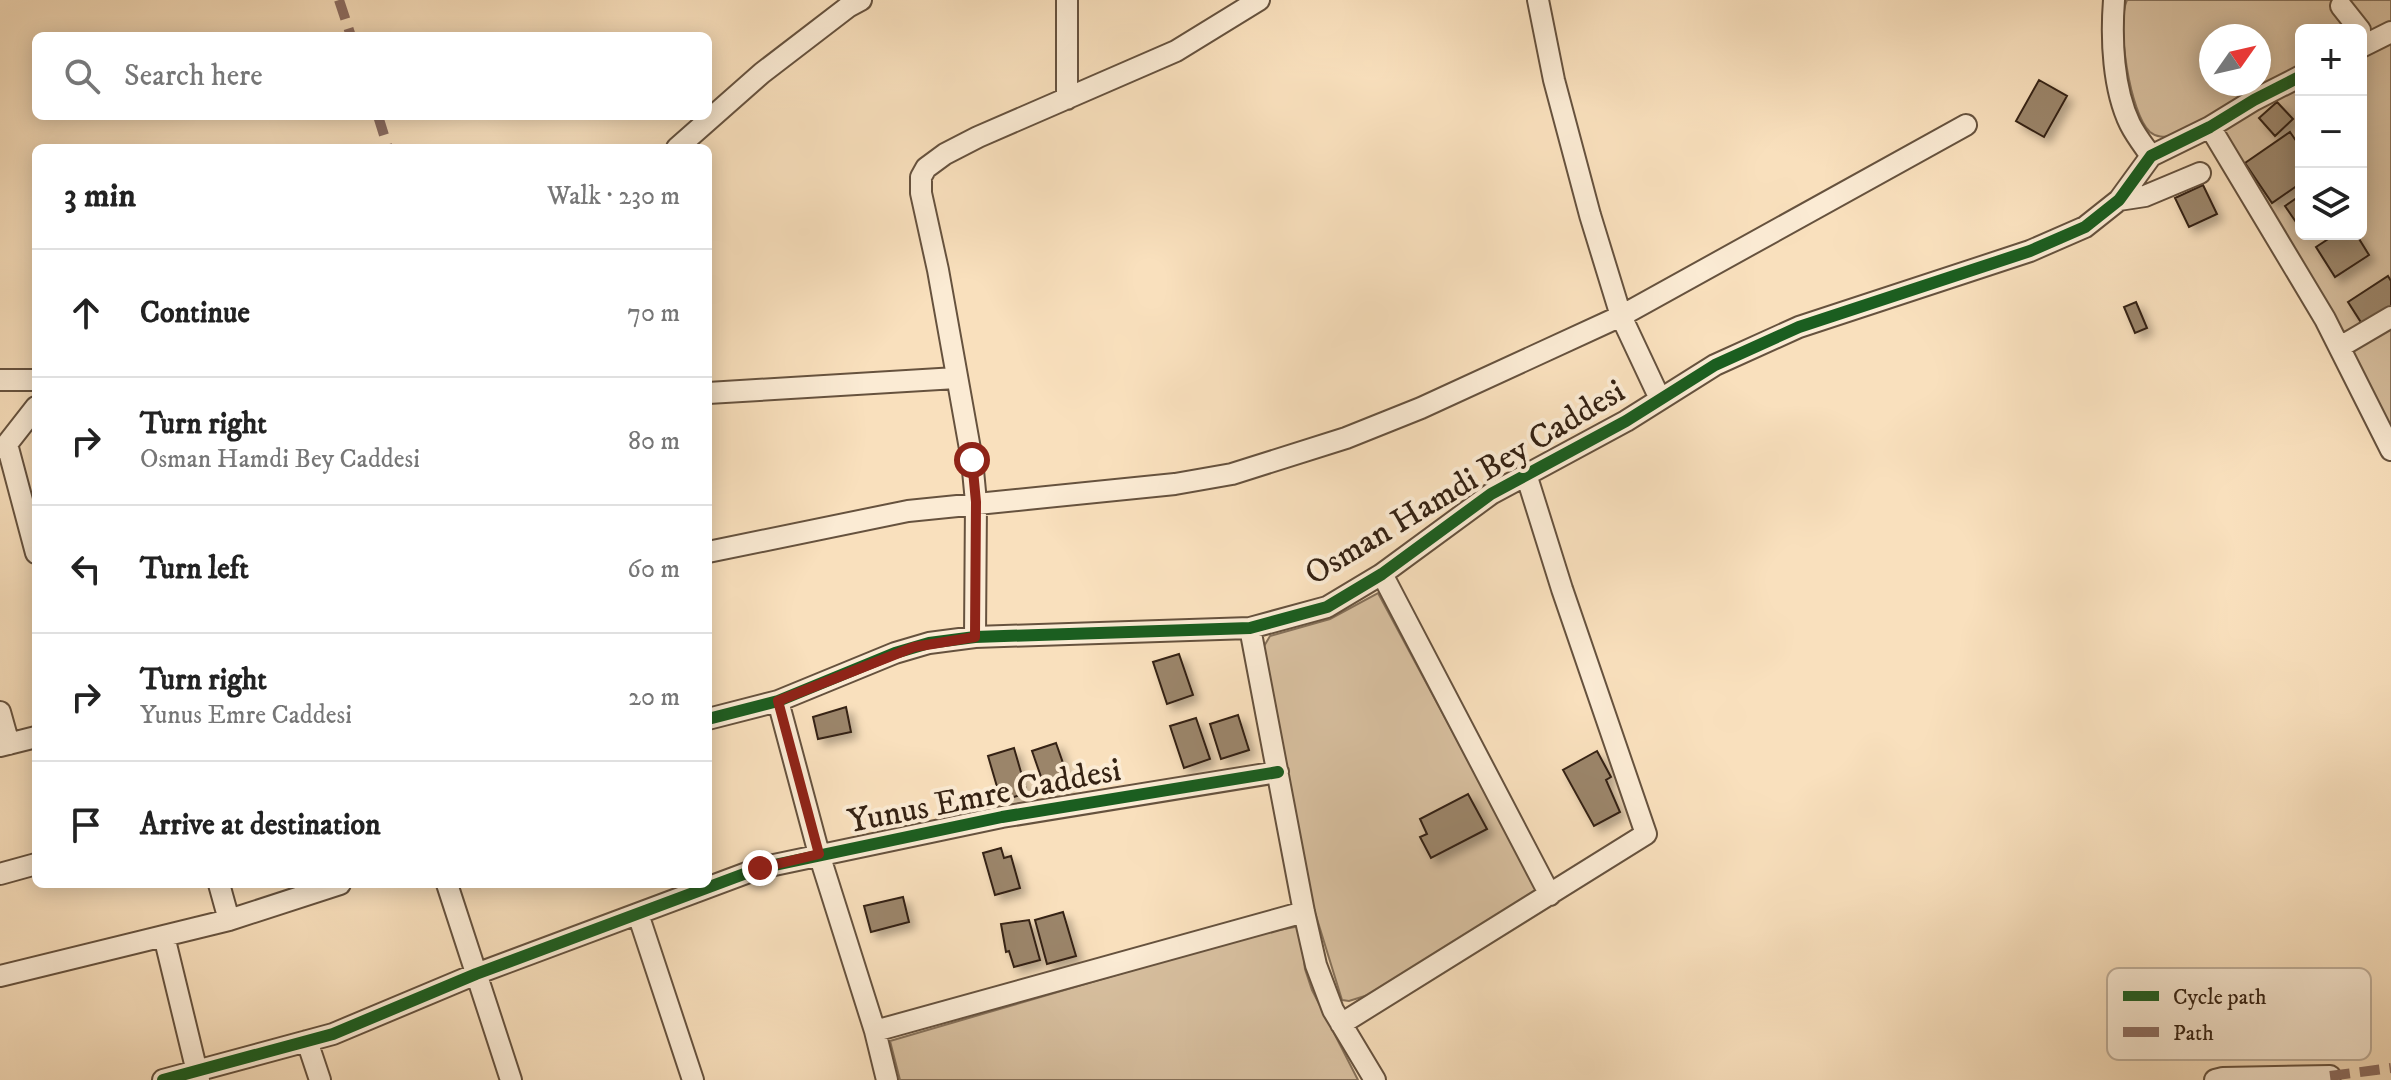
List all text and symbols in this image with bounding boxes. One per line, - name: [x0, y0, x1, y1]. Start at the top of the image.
- north arrow: [2199, 24, 2271, 96]
- map controls: [2295, 24, 2367, 240]
- button: +: [2295, 24, 2367, 96]
- search box: [32, 32, 712, 120]
- icon: search: [60, 54, 104, 98]
- text: Search here: [124, 58, 263, 95]
- button: −: [2295, 96, 2367, 168]
- button: layers: [2295, 168, 2367, 240]
- text: 3 min: [64, 175, 136, 217]
- text: Walk · 230 m: [547, 180, 680, 213]
- icon: ahead: [64, 291, 108, 335]
- text: Continue: [140, 295, 250, 332]
- text: 70 m: [627, 297, 680, 330]
- street label: Osman Hamdi Bey Caddesi: [1297, 370, 1633, 595]
- text: Turn right: [140, 406, 267, 443]
- icon: right: [64, 419, 108, 463]
- text: 80 m: [628, 425, 680, 458]
- route start: [954, 442, 990, 478]
- text: Osman Hamdi Bey Caddesi: [140, 443, 420, 476]
- icon: left: [64, 547, 108, 591]
- text: Turn left: [140, 551, 249, 588]
- text: 60 m: [627, 553, 680, 586]
- text: Turn right: [140, 662, 267, 699]
- icon: right: [64, 675, 108, 719]
- text: 20 m: [628, 681, 680, 714]
- text: Yunus Emre Caddesi: [140, 699, 352, 732]
- street label: Yunus Emre Caddesi: [844, 749, 1124, 843]
- icon: arrive: [64, 803, 108, 847]
- text: Arrive at destination: [140, 807, 381, 844]
- route end: [742, 850, 778, 886]
- legend: [2107, 968, 2371, 1060]
- text: Cycle path: [2173, 984, 2267, 1011]
- text: Path: [2173, 1020, 2214, 1047]

